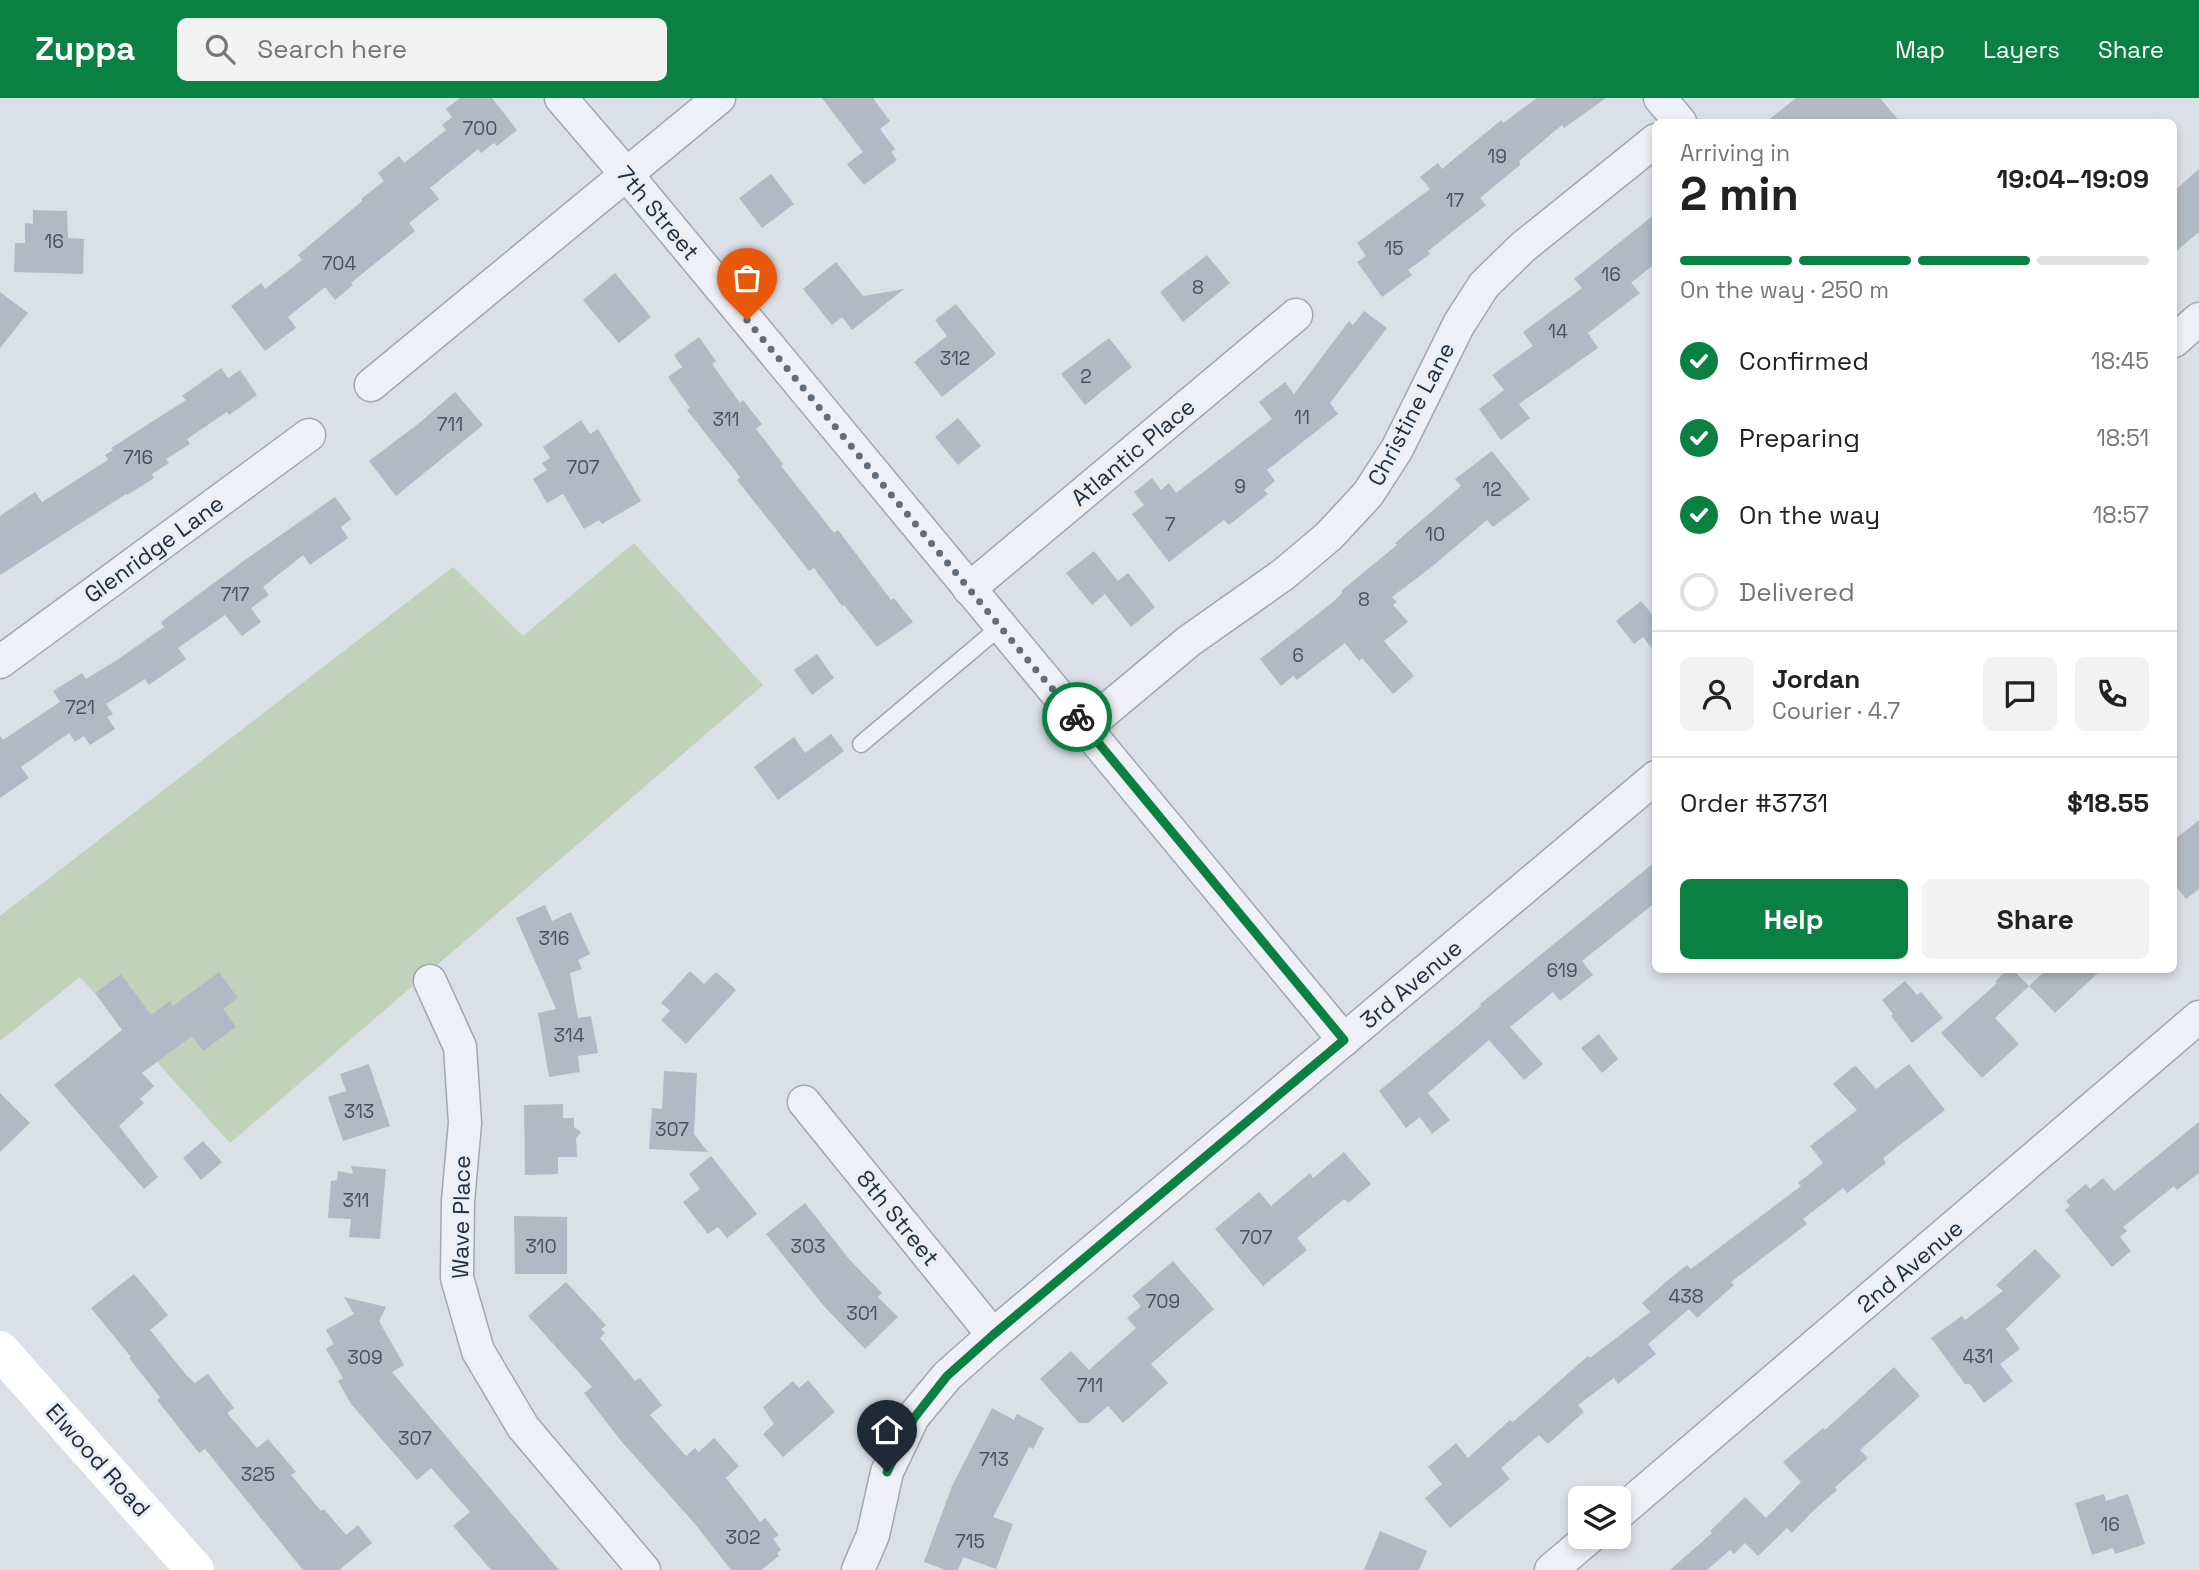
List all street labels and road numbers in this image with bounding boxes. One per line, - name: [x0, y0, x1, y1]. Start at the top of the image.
- street label: 7th Street: [610, 160, 706, 266]
- street label: Christine Lane: [1361, 337, 1461, 491]
- street label: Atlantic Place: [1065, 391, 1201, 513]
- street label: Glenridge Lane: [78, 488, 230, 610]
- street label: 3rd Avenue: [1354, 933, 1468, 1035]
- street label: Wave Place: [445, 1155, 477, 1279]
- street label: 8th Street: [850, 1164, 946, 1272]
- street label: 2nd Avenue: [1851, 1213, 1969, 1319]
- street label: Elwood Road: [39, 1397, 157, 1523]

